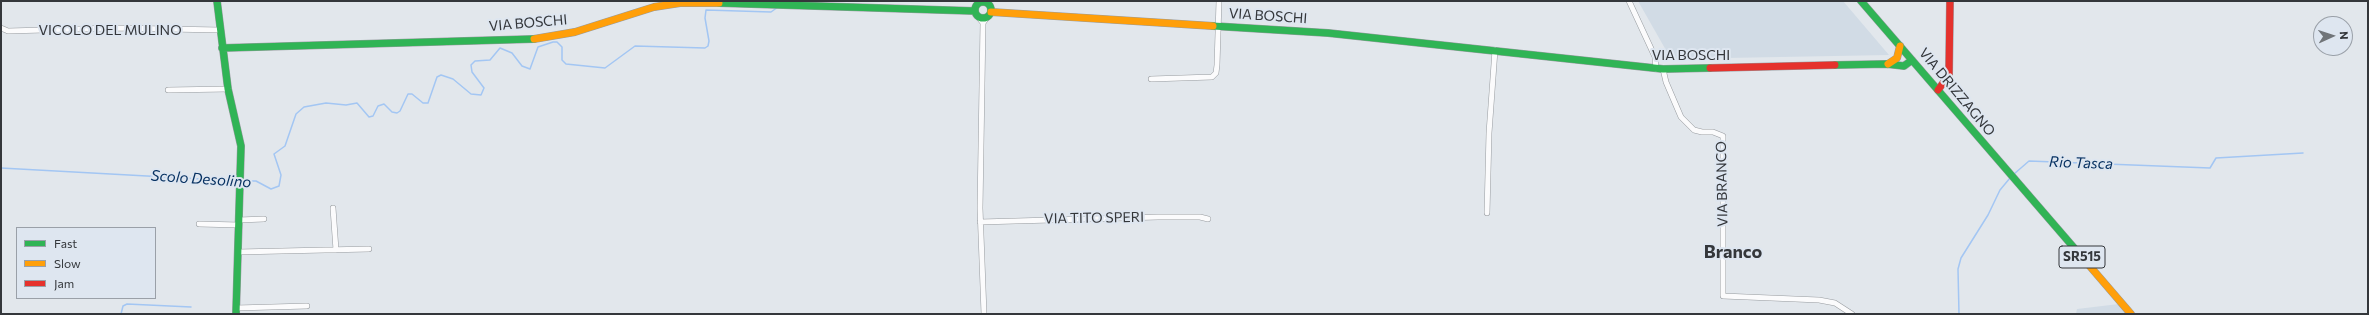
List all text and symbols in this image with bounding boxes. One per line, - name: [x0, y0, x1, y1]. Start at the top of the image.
- street label: VIA BOSCHI: [1228, 5, 1308, 27]
- street label: VIA BOSCHI: [488, 11, 568, 35]
- north arrow: [2313, 16, 2353, 56]
- street label: VICOLO DEL MULINO: [38, 22, 182, 38]
- text: N: [2338, 31, 2351, 40]
- street label: VIA DRIZZAGNO: [1915, 45, 1999, 139]
- street label: VIA BOSCHI: [1652, 47, 1730, 63]
- street label: VIA BRANCO: [1713, 141, 1731, 227]
- water label: Rio Tasca: [2049, 153, 2113, 173]
- water label: Scolo Desolino: [150, 167, 252, 191]
- street label: VIA TITO SPERI: [1044, 209, 1144, 227]
- legend: [16, 227, 156, 299]
- text: Fast: [54, 236, 77, 250]
- district label: Branco: [1704, 241, 1762, 263]
- road number: SR515: [2059, 246, 2105, 268]
- text: Slow: [54, 256, 81, 270]
- text: Jam: [54, 276, 74, 290]

